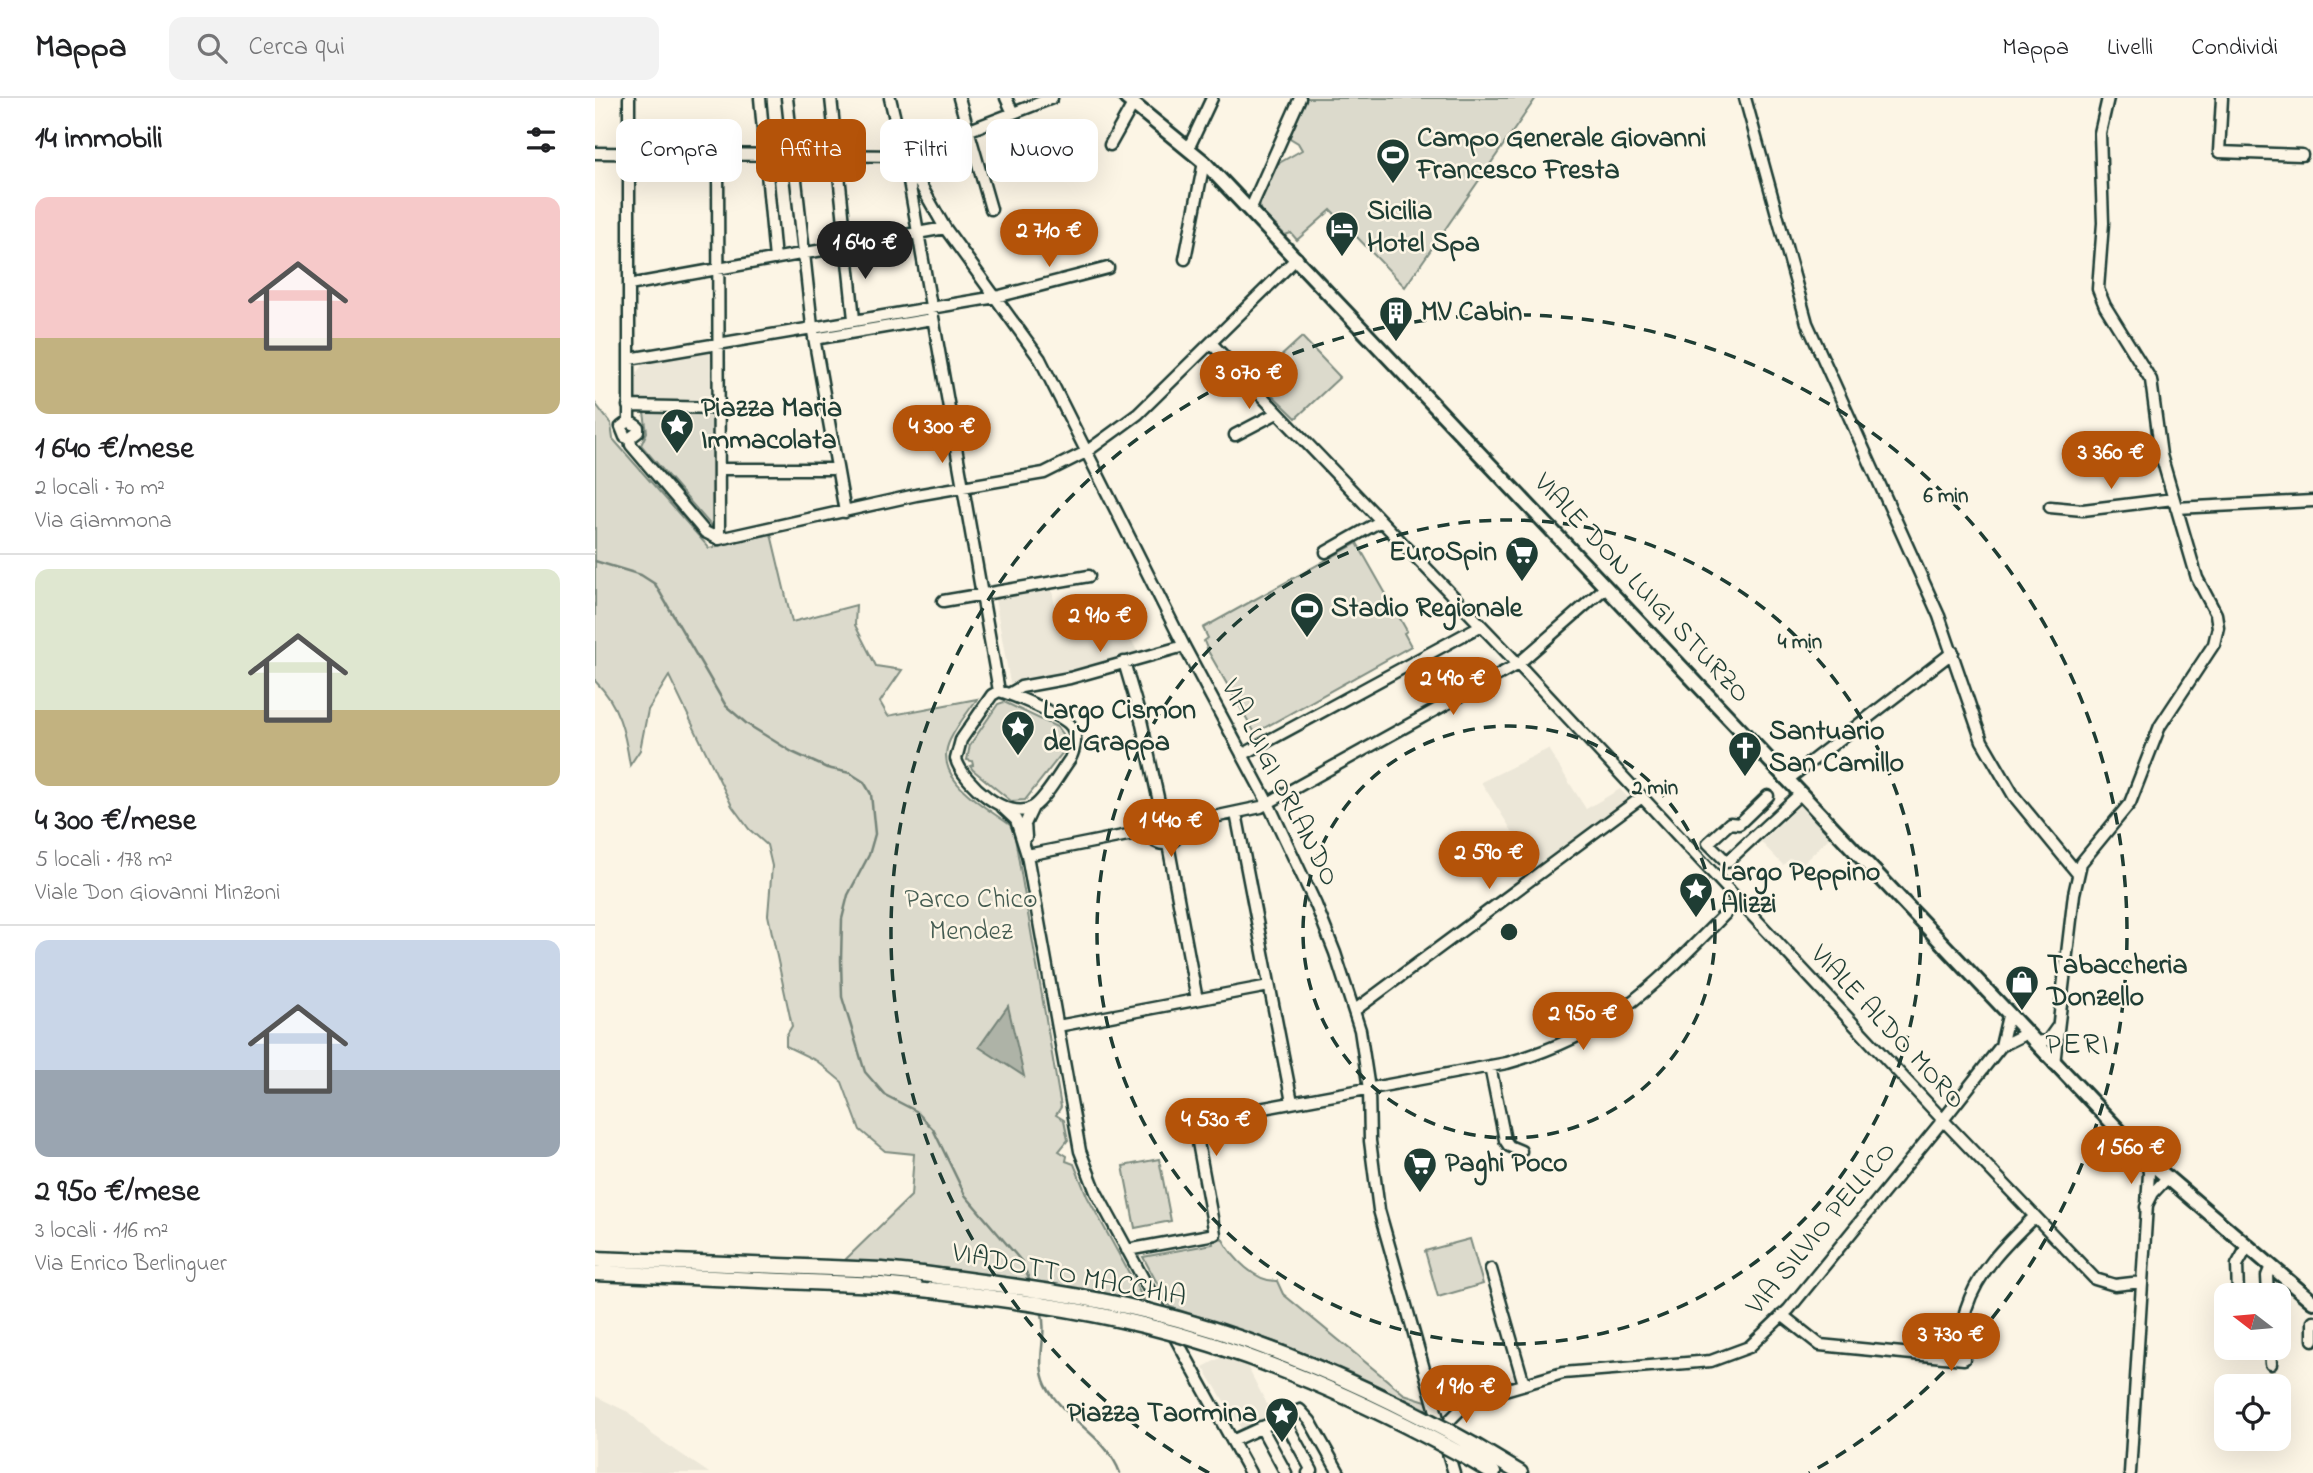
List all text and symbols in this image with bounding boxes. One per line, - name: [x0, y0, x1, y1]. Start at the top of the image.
- search box: [169, 17, 659, 80]
- text: Mappa: [35, 24, 127, 72]
- icon: search: [193, 29, 231, 67]
- text: Cerca qui: [249, 29, 345, 67]
- text: Mappa: [2002, 31, 2069, 66]
- text: Livelli: [2107, 31, 2153, 66]
- text: Condividi: [2191, 31, 2278, 66]
- text: 14 immobili: [35, 118, 163, 162]
- chip: Compra: [616, 119, 742, 182]
- chip: Affitta: [756, 119, 866, 182]
- chip: Filtri: [880, 119, 972, 182]
- chip: Nuovo: [986, 119, 1098, 182]
- place label: Campo Generale Giovanni Francesco Fresta: [1415, 119, 1706, 192]
- icon: filters: [522, 121, 560, 159]
- sports icon: Campo Generale Giovanni Francesco Fresta: [1374, 136, 1412, 185]
- place label: Sicilia Hotel Spa: [1367, 192, 1480, 265]
- pin: 2 710 €: [984, 209, 1114, 269]
- hotel icon: Sicilia Hotel Spa: [1323, 209, 1361, 258]
- text: 2 710 €: [1016, 215, 1082, 248]
- pin: 1 640 €: [800, 222, 930, 281]
- text: 1 640 €: [833, 227, 897, 260]
- icon: home: [235, 243, 361, 369]
- place label: MV Cabin: [1421, 293, 1522, 334]
- building icon: MV Cabin: [1377, 294, 1415, 343]
- pin: 3 070 €: [1184, 352, 1314, 411]
- text: 3 070 €: [1216, 357, 1282, 390]
- place label: Piazza Maria Immacolata: [701, 389, 842, 462]
- place icon: Piazza Maria Immacolata: [658, 406, 696, 455]
- pin: 4 300 €: [877, 406, 1007, 465]
- text: 4 300 €: [909, 411, 975, 444]
- text: 1 640 €/mese: [35, 428, 194, 472]
- pin: 3 360 €: [2046, 432, 2176, 491]
- text: 3 360 €: [2078, 437, 2144, 470]
- street label: VIALE DON LUIGI STURZO: [1522, 464, 1759, 714]
- text: 2 locali · 70 m²: [35, 472, 165, 505]
- text: 6 min: [1924, 482, 1968, 512]
- text: Via Giammona: [35, 505, 172, 538]
- place label: EuroSpin: [1389, 533, 1497, 574]
- supermarket icon: EuroSpin: [1503, 534, 1541, 583]
- place label: Stadio Regionale: [1331, 589, 1524, 631]
- sports icon: Stadio Regionale: [1288, 590, 1326, 639]
- pin: 2 910 €: [1035, 594, 1165, 654]
- text: 2 910 €: [1068, 600, 1132, 633]
- icon: home: [235, 615, 361, 741]
- text: 4 min: [1778, 628, 1822, 658]
- pin: 2 490 €: [1388, 658, 1518, 717]
- text: 2 490 €: [1420, 663, 1486, 696]
- street label: VIA LUIGI ORLANDO: [1209, 671, 1349, 894]
- place label: Largo Cismon del Grappa: [1043, 691, 1196, 764]
- place icon: Largo Cismon del Grappa: [999, 708, 1037, 757]
- place label: Santuario San Camillo: [1769, 712, 1904, 785]
- church icon: Santuario San Camillo: [1726, 729, 1764, 778]
- text: 2 min: [1631, 774, 1678, 804]
- text: 4 300 €/mese: [35, 800, 196, 844]
- pin: 1 440 €: [1106, 800, 1236, 859]
- text: 1 440 €: [1139, 805, 1203, 838]
- pin: 2 590 €: [1424, 832, 1554, 891]
- text: 2 590 €: [1455, 837, 1523, 870]
- text: 5 locali · 178 m²: [35, 844, 173, 877]
- place label: Largo Peppino Alizzi: [1721, 853, 1880, 926]
- place icon: Largo Peppino Alizzi: [1677, 870, 1715, 919]
- text: Viale Don Giovanni Minzoni: [35, 877, 280, 910]
- park label: Parco Chico Mendez: [904, 880, 1038, 953]
- centre of rings: [1497, 920, 1521, 944]
- street label: VIALE ALDO MORO: [1799, 935, 1975, 1120]
- place label: Tabaccheria Donzello: [2045, 946, 2188, 1019]
- shop icon: Tabaccheria Donzello: [2003, 963, 2041, 1012]
- icon: home: [235, 986, 361, 1112]
- pin: 2 950 €: [1518, 992, 1648, 1052]
- text: 2 950 €: [1549, 998, 1617, 1031]
- district label: PERI: [2045, 1024, 2111, 1068]
- pin: 4 530 €: [1151, 1098, 1281, 1158]
- text: 4 530 €: [1181, 1104, 1251, 1137]
- pin: 1 560 €: [2066, 1126, 2196, 1186]
- text: 1 560 €: [2097, 1132, 2165, 1165]
- street label: VIA SILVIO PELLICO: [1736, 1133, 1907, 1326]
- place label: Paghi Poco: [1445, 1144, 1568, 1186]
- supermarket icon: Paghi Poco: [1401, 1145, 1439, 1194]
- text: 2 950 €/mese: [35, 1171, 200, 1215]
- text: 3 locali · 116 m²: [35, 1215, 168, 1248]
- street label: VIADOTTO MACCHIA: [947, 1233, 1190, 1319]
- text: Via Enrico Berlinguer: [35, 1248, 227, 1281]
- north arrow: [2214, 1283, 2291, 1360]
- map controls: [2214, 1283, 2291, 1451]
- pin: 3 730 €: [1886, 1314, 2016, 1373]
- text: 3 730 €: [1918, 1319, 1984, 1352]
- pin: 1 910 €: [1401, 1366, 1531, 1425]
- text: 1 910 €: [1436, 1371, 1496, 1404]
- button: locate: [2214, 1374, 2291, 1451]
- place label: Piazza Taormina: [1067, 1394, 1257, 1435]
- place icon: Piazza Taormina: [1263, 1395, 1301, 1444]

